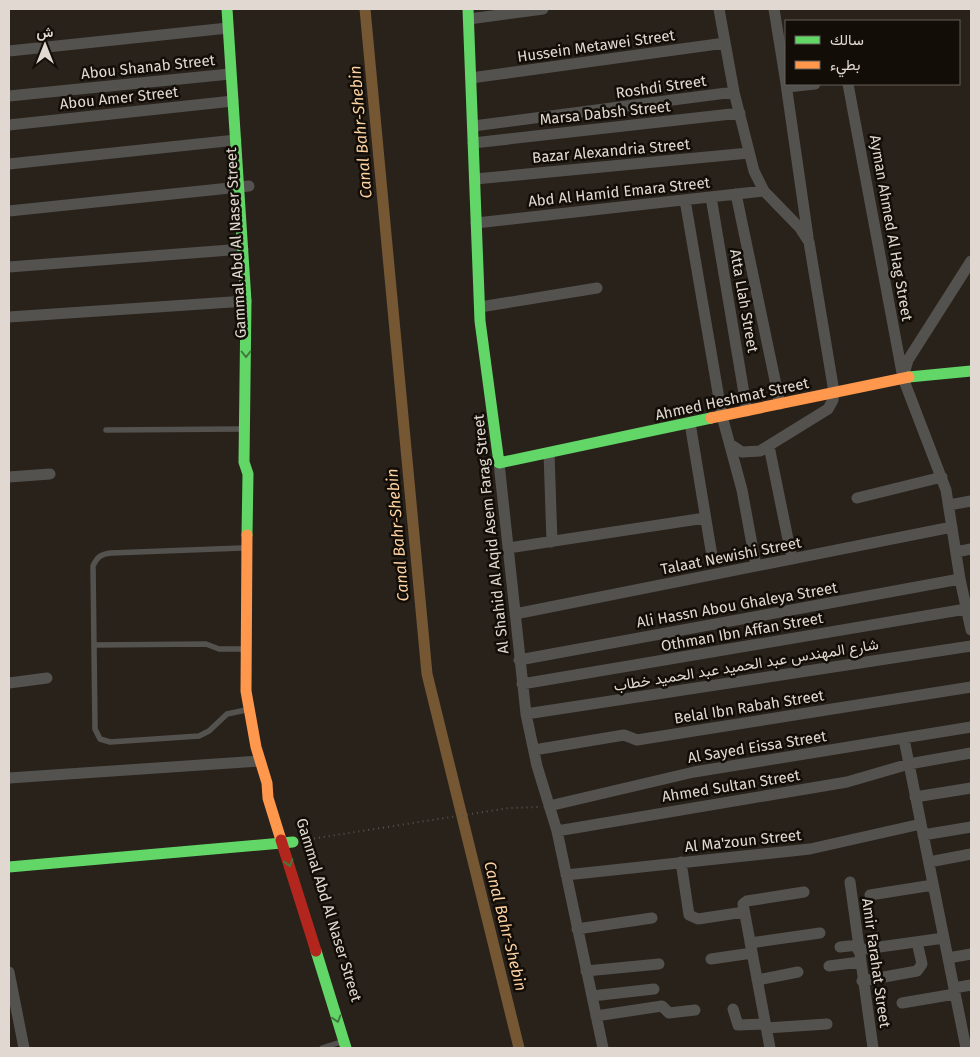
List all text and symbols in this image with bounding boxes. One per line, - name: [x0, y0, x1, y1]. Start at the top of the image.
- north arrow: [20, 20, 70, 70]
- legend: [785, 20, 960, 85]
- text: ش: [37, 24, 54, 41]
- street label: Hussein Metawei Street: [516, 26, 677, 66]
- text: سالك: [830, 31, 864, 49]
- street label: Abou Shanab Street: [80, 51, 216, 83]
- text: بطيء: [830, 56, 860, 78]
- water label: Canal Bahr-Shebin: [345, 65, 376, 199]
- street label: Roshdi Street: [615, 72, 708, 102]
- street label: Abou Amer Street: [59, 83, 180, 113]
- street label: Marsa Dabsh Street: [539, 97, 672, 129]
- street label: Ayman Ahmed Al Hag Street: [866, 133, 916, 323]
- street label: Bazar Alexandria Street: [531, 135, 691, 167]
- street label: Gammal Abd Al Naser Street: [222, 147, 250, 339]
- street label: Abd Al Hamid Emara Street: [527, 173, 711, 211]
- street label: Atta Llah Street: [726, 248, 762, 355]
- one-way arrow: [241, 351, 251, 359]
- street label: Ahmed Heshmat Street: [654, 374, 811, 424]
- street label: Al Shahid Al Aqid Asem Farag Street: [469, 413, 513, 655]
- water label: Canal Bahr-Shebin: [382, 468, 413, 602]
- street label: Talaat Newishi Street: [659, 533, 804, 578]
- street label: Ali Hassn Abou Ghaleya Street: [635, 578, 839, 632]
- street label: Othman Ibn Affan Street: [659, 609, 825, 655]
- street label: شارع المهندس عبد الحميد عبد الحميد خطاب: [612, 635, 880, 697]
- street label: Belal Ibn Rabah Street: [673, 686, 826, 728]
- street label: Al Sayed Eissa Street: [686, 727, 828, 767]
- street label: Ahmed Sultan Street: [661, 766, 802, 806]
- street label: Gammal Abd Al Naser Street: [292, 816, 366, 1005]
- street label: Al Ma'zoun Street: [684, 826, 803, 856]
- one-way arrow: [284, 859, 294, 867]
- water label: Canal Bahr-Shebin: [480, 859, 531, 993]
- street label: Amir Farahat Street: [858, 897, 894, 1029]
- one-way arrow: [331, 1014, 341, 1022]

